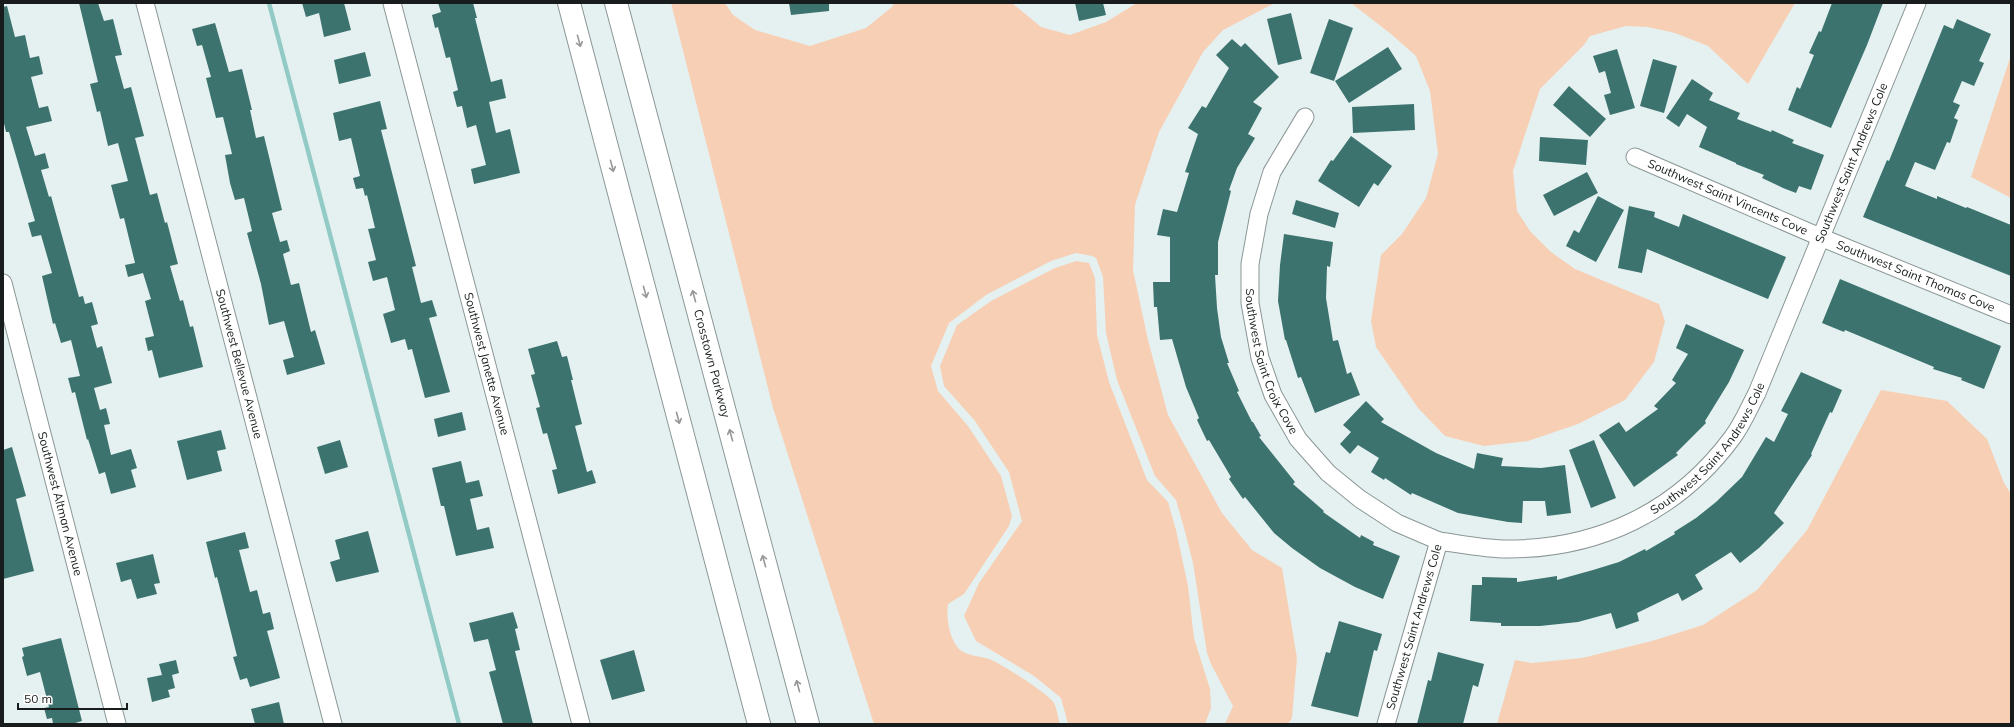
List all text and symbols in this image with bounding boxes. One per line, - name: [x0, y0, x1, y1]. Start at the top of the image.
- one-way arrow: [575, 34, 583, 47]
- street label: Southwest Saint Andrews Cole: [1811, 80, 1890, 245]
- street label: Southwest Saint Vincents Cove: [1646, 155, 1810, 238]
- one-way arrow: [609, 160, 616, 173]
- street label: Southwest Saint Thomas Cove: [1834, 237, 1997, 315]
- one-way arrow: [642, 285, 649, 298]
- street label: Southwest Bellevue Avenue: [213, 287, 266, 440]
- street label: Southwest Saint Croix Cove: [1243, 288, 1302, 437]
- one-way arrow: [690, 290, 697, 303]
- street label: Southwest Janette Avenue: [461, 291, 513, 437]
- street label: Crosstown Parkway: [691, 307, 734, 420]
- street label: Southwest Saint Andrews Cole: [1647, 380, 1767, 517]
- one-way arrow: [675, 411, 682, 424]
- one-way arrow: [727, 429, 734, 442]
- street label: Southwest Altman Avenue: [35, 430, 86, 577]
- street label: Southwest Saint Andrews Cole: [1383, 542, 1445, 711]
- one-way arrow: [760, 554, 768, 567]
- one-way arrow: [794, 680, 801, 693]
- scale bar: [18, 685, 127, 711]
- text: 50 m: [24, 691, 52, 706]

